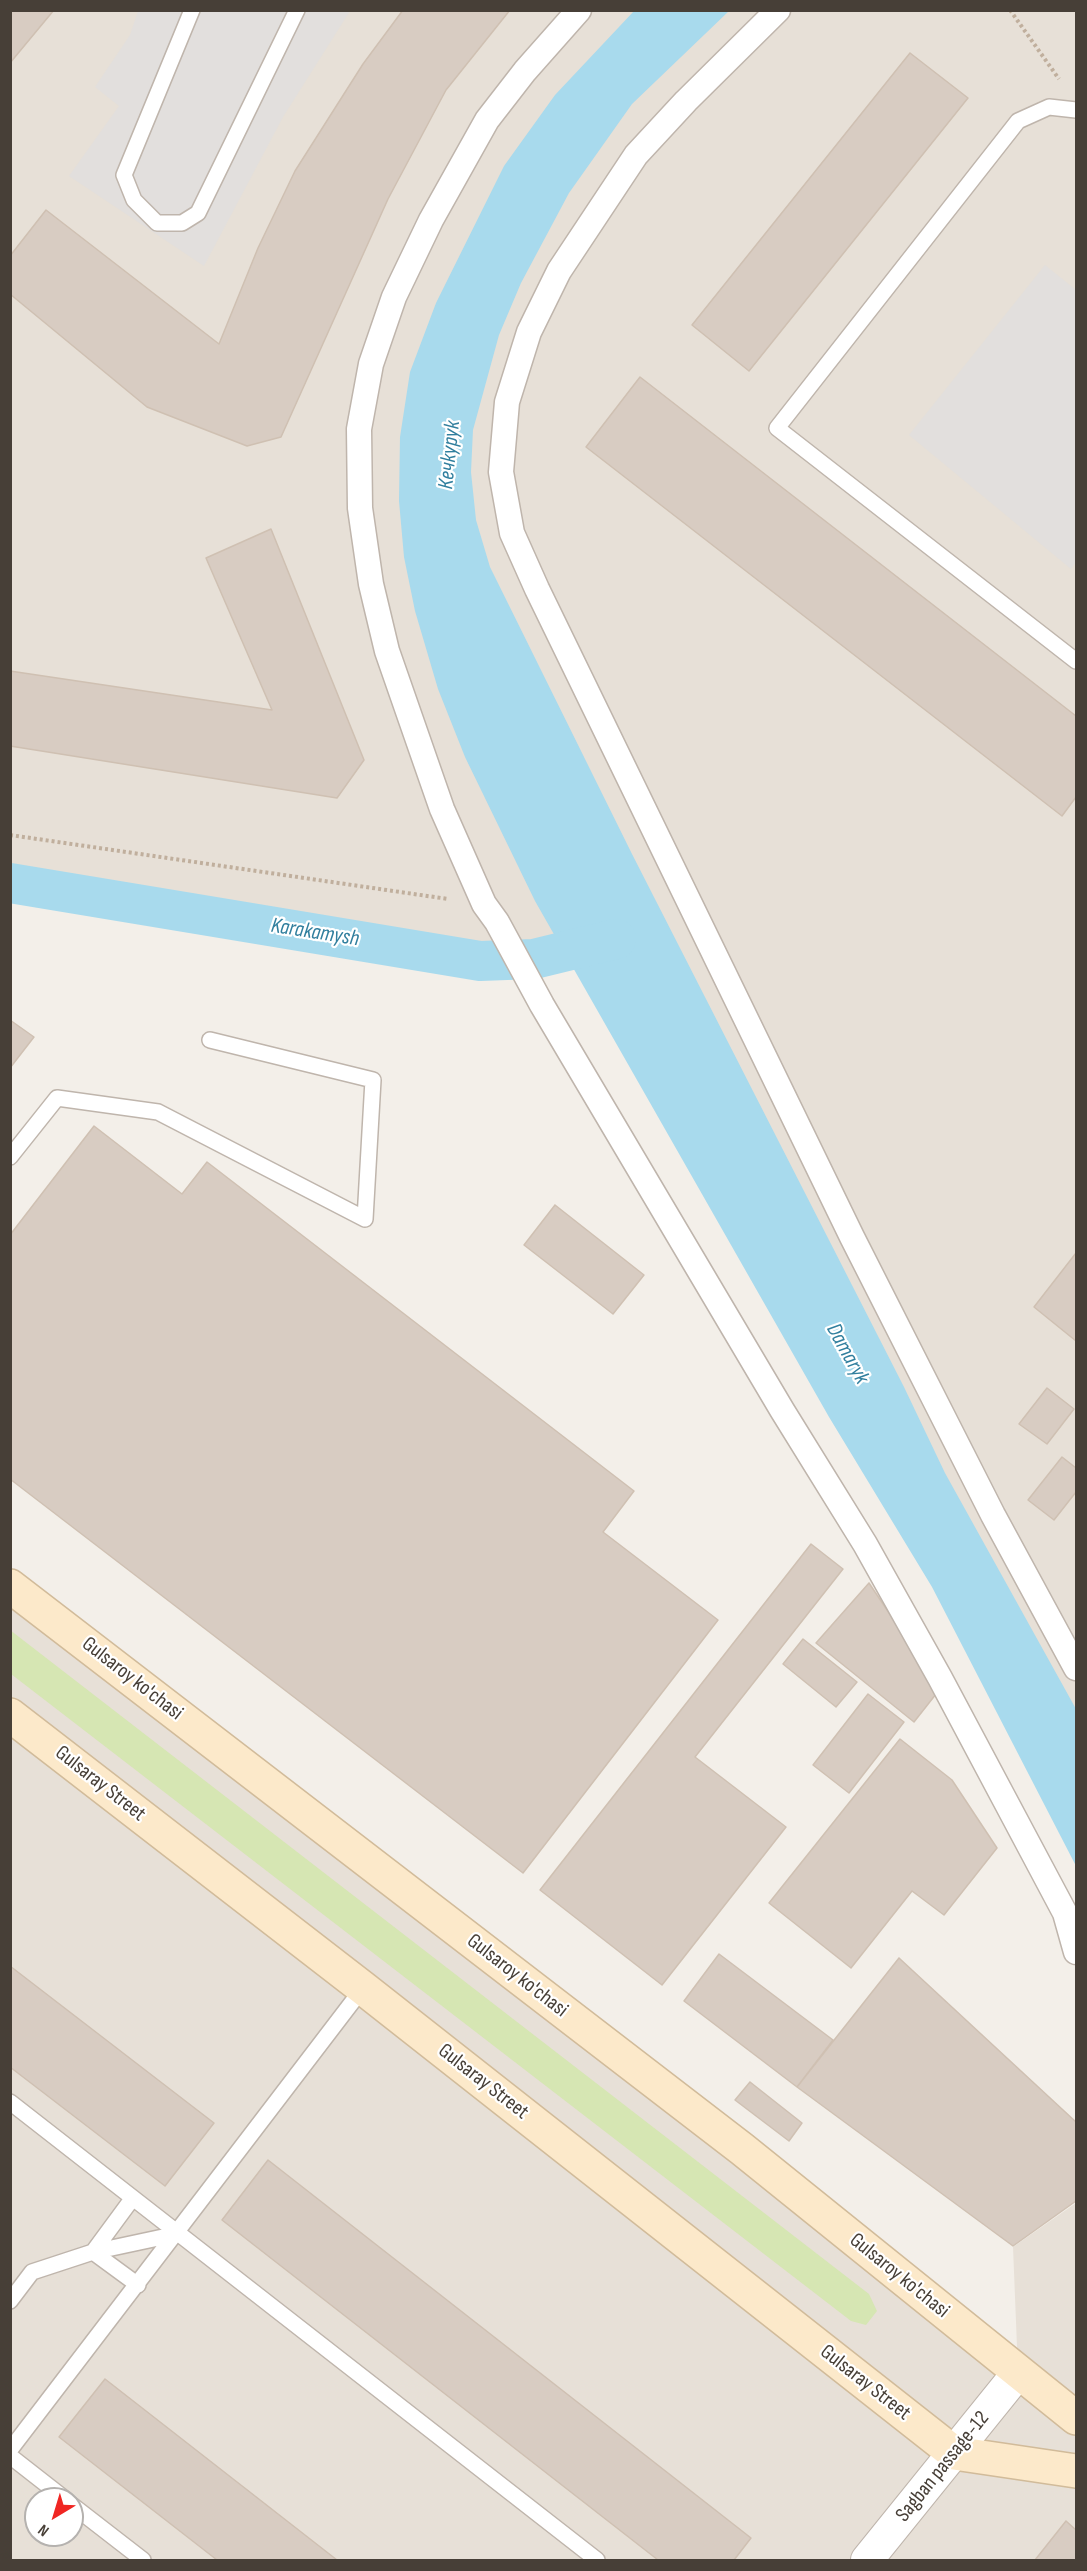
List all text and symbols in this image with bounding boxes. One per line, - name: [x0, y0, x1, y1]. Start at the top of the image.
- water label: Кечкурук: [433, 420, 467, 490]
- water label: Karakamysh: [269, 913, 361, 953]
- water label: Damaryk: [820, 1319, 874, 1389]
- street label: Gulsaroy ko'chasi: [77, 1632, 187, 1726]
- street label: Gulsaray Street: [50, 1741, 150, 1827]
- street label: Gulsaroy ko'chasi: [462, 1929, 572, 2023]
- street label: Gulsaray Street: [433, 2039, 533, 2125]
- street label: Gulsaroy ko'chasi: [844, 2228, 954, 2324]
- street label: Gulsaray Street: [815, 2340, 915, 2426]
- street label: Sagban passage-12: [891, 2407, 995, 2527]
- north arrow: [24, 2487, 84, 2547]
- text: N: [35, 2520, 53, 2540]

